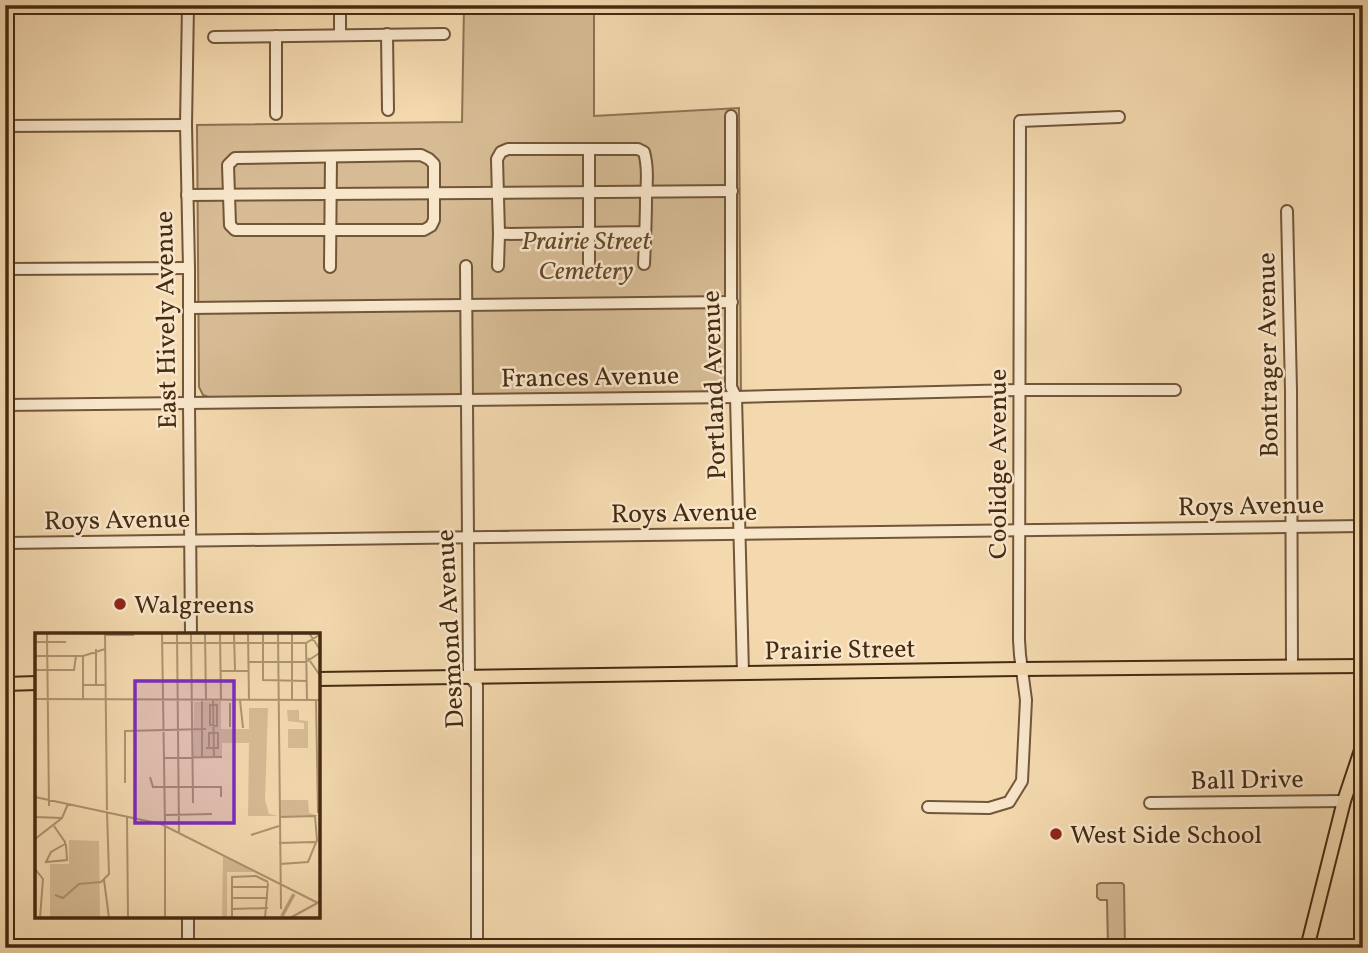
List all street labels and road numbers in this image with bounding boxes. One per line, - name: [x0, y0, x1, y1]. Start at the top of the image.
- street label: East Hively Avenue: [147, 210, 187, 430]
- street label: Bontrager Avenue: [1249, 252, 1289, 458]
- street label: Portland Avenue: [694, 290, 736, 480]
- street label: Frances Avenue: [500, 358, 680, 398]
- street label: Coolidge Avenue: [981, 369, 1017, 559]
- street label: Roys Avenue: [1178, 488, 1324, 526]
- street label: Roys Avenue: [611, 495, 757, 533]
- street label: Roys Avenue: [44, 502, 190, 540]
- street label: Desmond Avenue: [428, 528, 474, 730]
- street label: Prairie Street: [764, 632, 916, 670]
- street label: Ball Drive: [1190, 762, 1304, 800]

